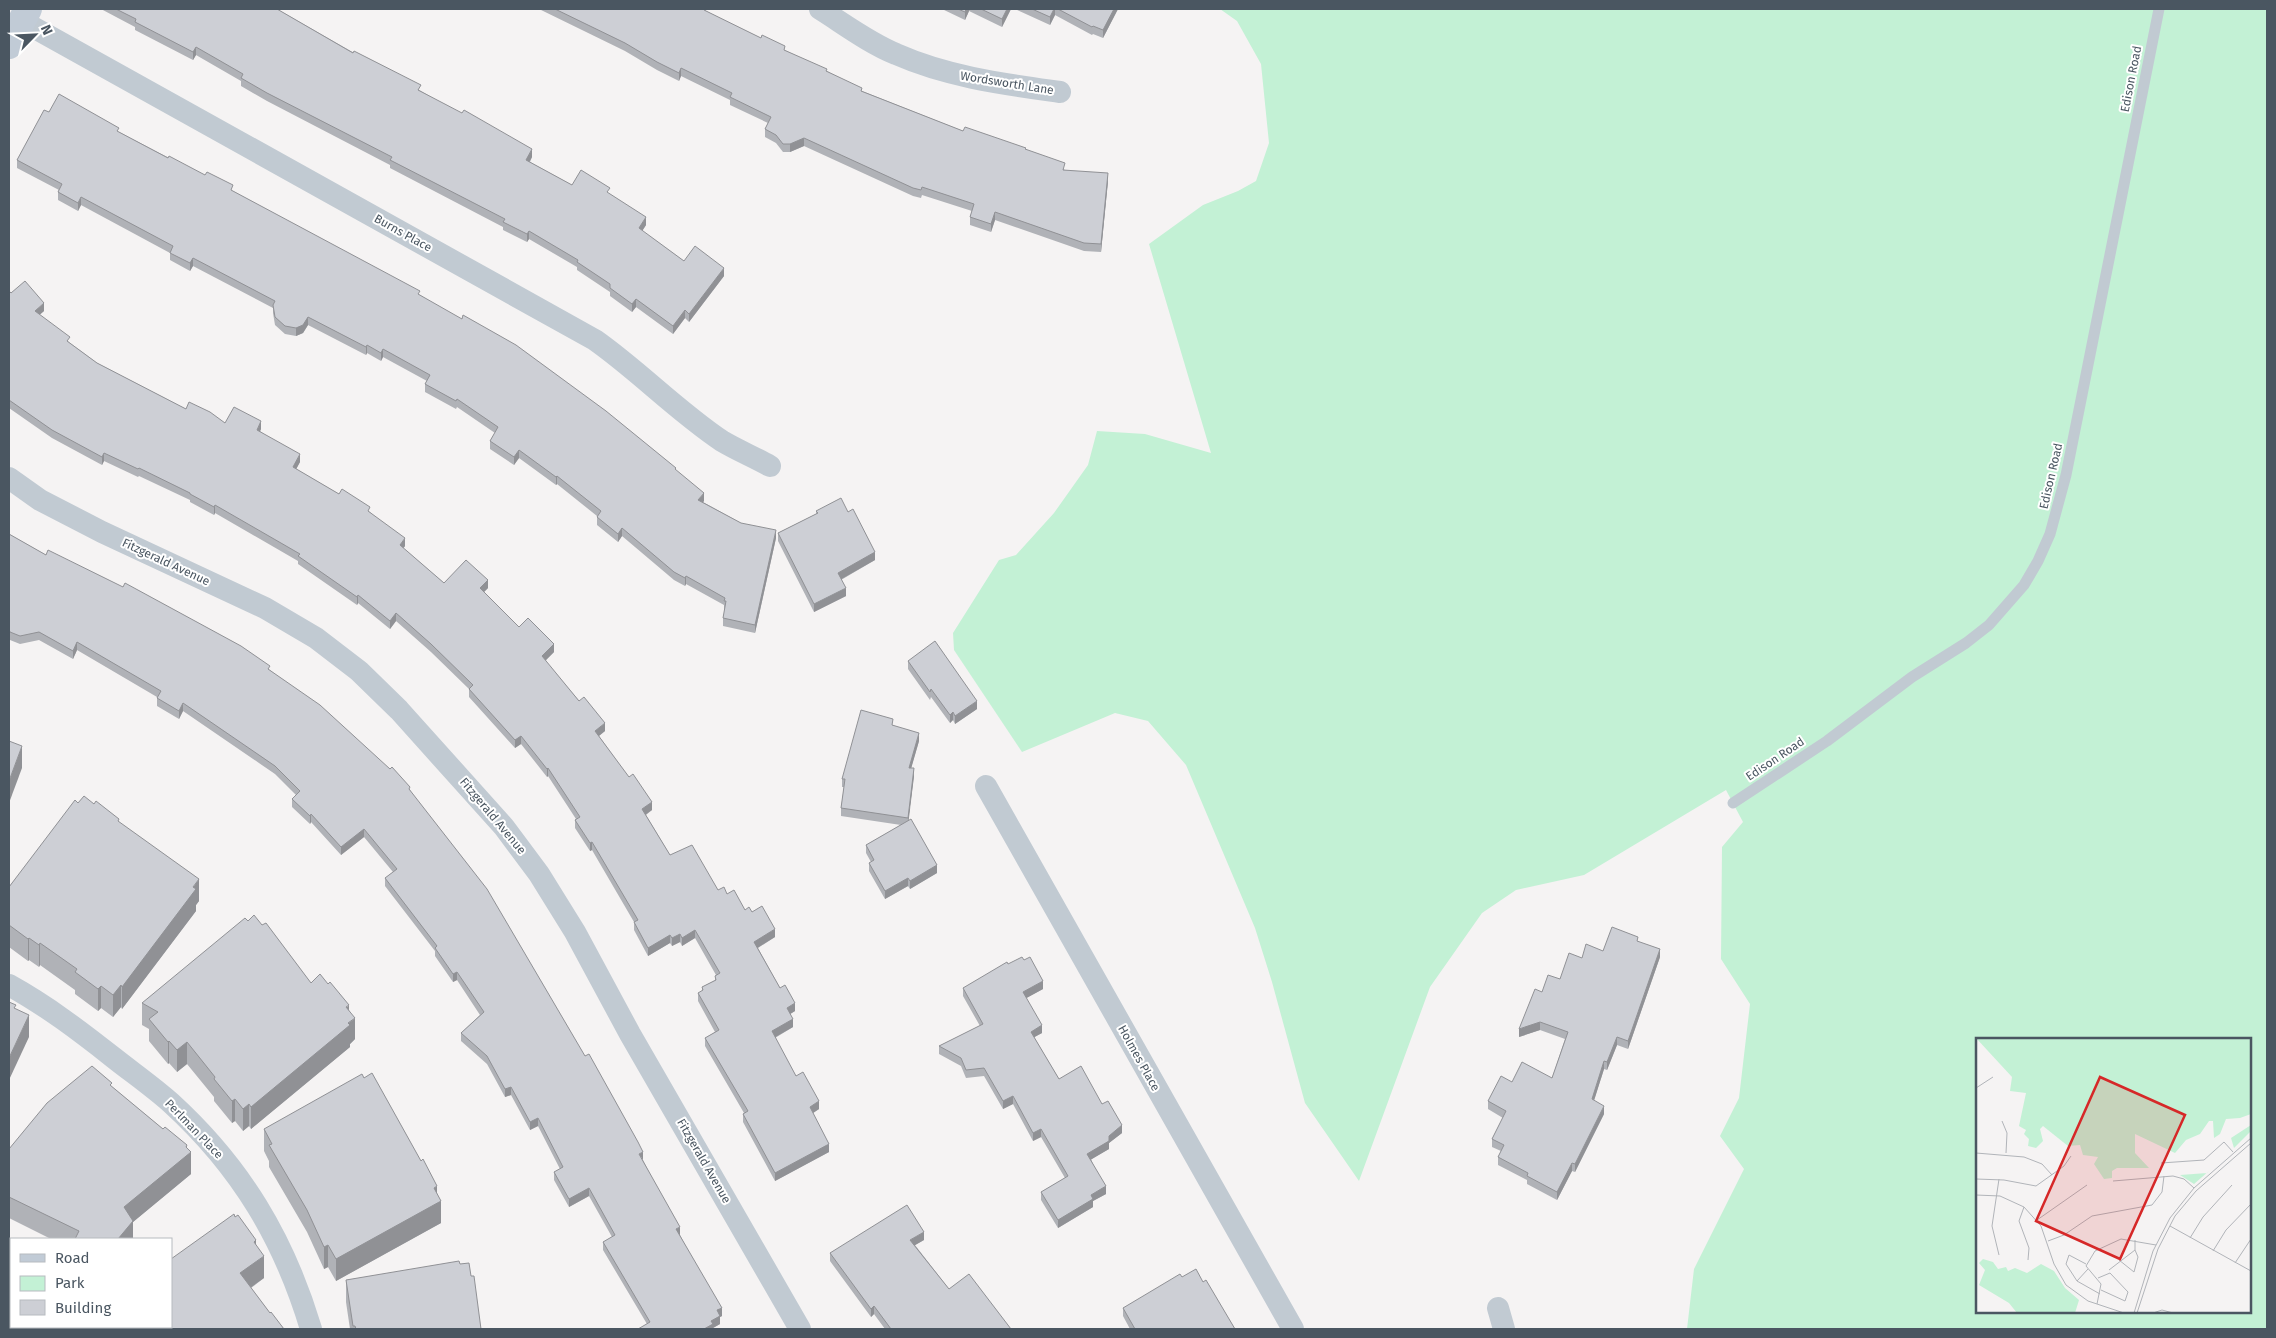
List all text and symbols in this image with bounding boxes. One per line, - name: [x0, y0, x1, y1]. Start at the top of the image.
- north arrow: [10, 10, 60, 60]
- text: N: [37, 22, 56, 38]
- street label: Edison Road: [2118, 45, 2144, 113]
- street label: Wordsworth Lane: [959, 69, 1055, 97]
- street label: Burns Place: [372, 211, 434, 255]
- street label: Edison Road: [2037, 442, 2065, 510]
- street label: Fitzgerald Avenue: [120, 536, 212, 588]
- street label: Edison Road: [1743, 734, 1807, 784]
- street label: Fitzgerald Avenue: [457, 775, 529, 857]
- street label: Holmes Place: [1115, 1023, 1163, 1093]
- inset map: [1976, 1038, 2251, 1313]
- street label: Perlman Place: [162, 1096, 226, 1162]
- street label: Fitzgerald Avenue: [674, 1116, 734, 1206]
- legend: [10, 1238, 172, 1328]
- text: Road: [55, 1249, 90, 1267]
- text: Park: [55, 1274, 85, 1292]
- text: Building: [55, 1299, 111, 1317]

